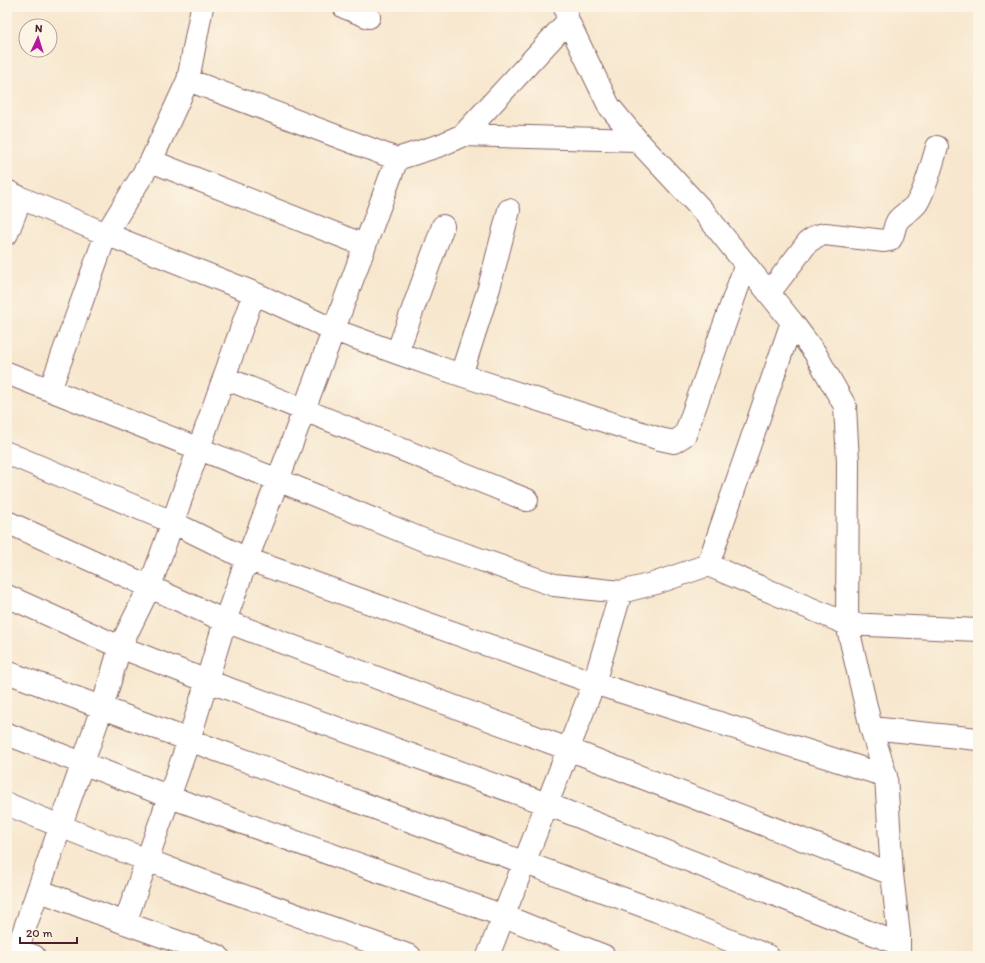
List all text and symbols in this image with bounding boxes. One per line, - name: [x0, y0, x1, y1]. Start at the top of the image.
- north arrow: [18, 18, 58, 58]
- text: N: [34, 22, 43, 35]
- scale bar: [20, 919, 77, 945]
- text: 20 m: [26, 926, 53, 940]

